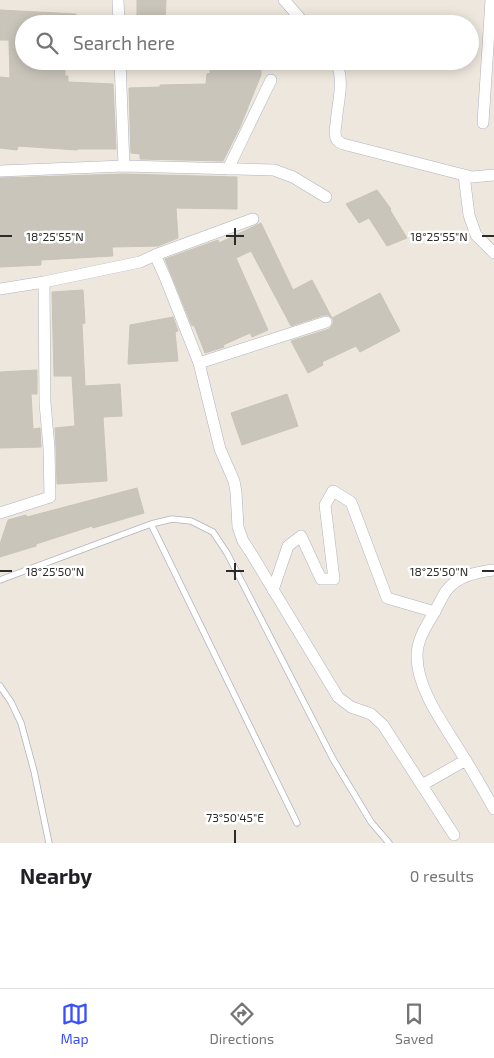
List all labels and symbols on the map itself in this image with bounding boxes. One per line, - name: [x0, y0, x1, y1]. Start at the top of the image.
- text: 18°25'55"N: [26, 229, 84, 243]
- text: 18°25'55"N: [410, 229, 468, 243]
- text: 18°25'50"N: [26, 564, 84, 578]
- text: 18°25'50"N: [410, 564, 468, 578]
- text: 73°50'45"E: [206, 810, 264, 824]

